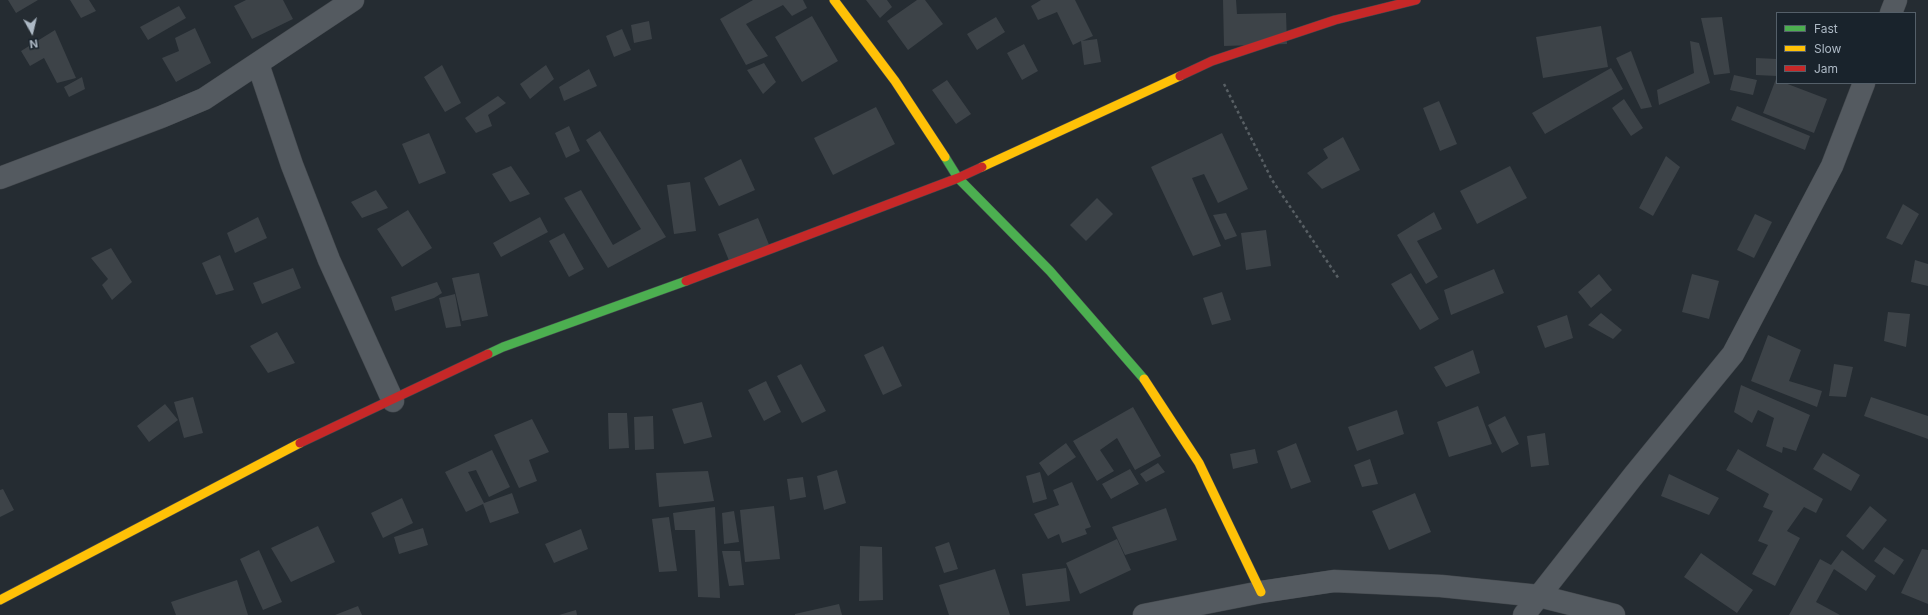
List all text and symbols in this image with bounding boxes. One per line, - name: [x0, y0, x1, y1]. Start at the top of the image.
- north arrow: [12, 12, 52, 52]
- legend: [1776, 12, 1916, 84]
- text: Fast: [1814, 21, 1838, 36]
- text: N: [29, 36, 39, 51]
- text: Slow: [1814, 41, 1841, 56]
- text: Jam: [1814, 61, 1838, 76]

